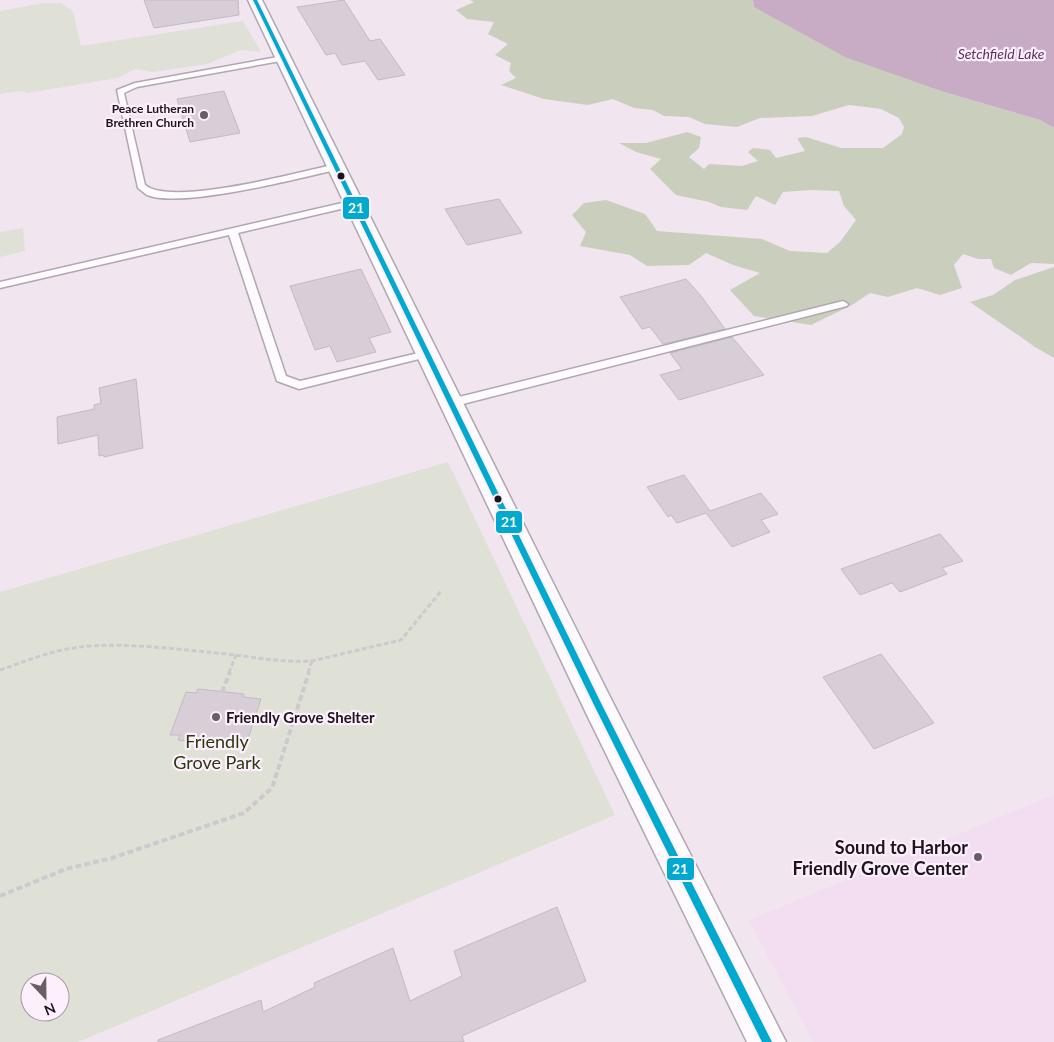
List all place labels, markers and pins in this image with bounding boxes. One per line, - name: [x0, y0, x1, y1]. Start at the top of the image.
- place label: Peace Lutheran Brethren Church: [106, 101, 194, 130]
- marker: Peace Lutheran Brethren Church: [198, 109, 210, 121]
- unlabelled marker: [336, 171, 346, 181]
- unlabelled marker: [493, 494, 503, 504]
- place label: Friendly Grove Shelter: [226, 708, 375, 726]
- marker: Friendly Grove Shelter: [210, 711, 222, 723]
- place label: Sound to Harbor Friendly Grove Center: [792, 836, 968, 879]
- marker: Sound to Harbor Friendly Grove Center: [972, 851, 984, 863]

